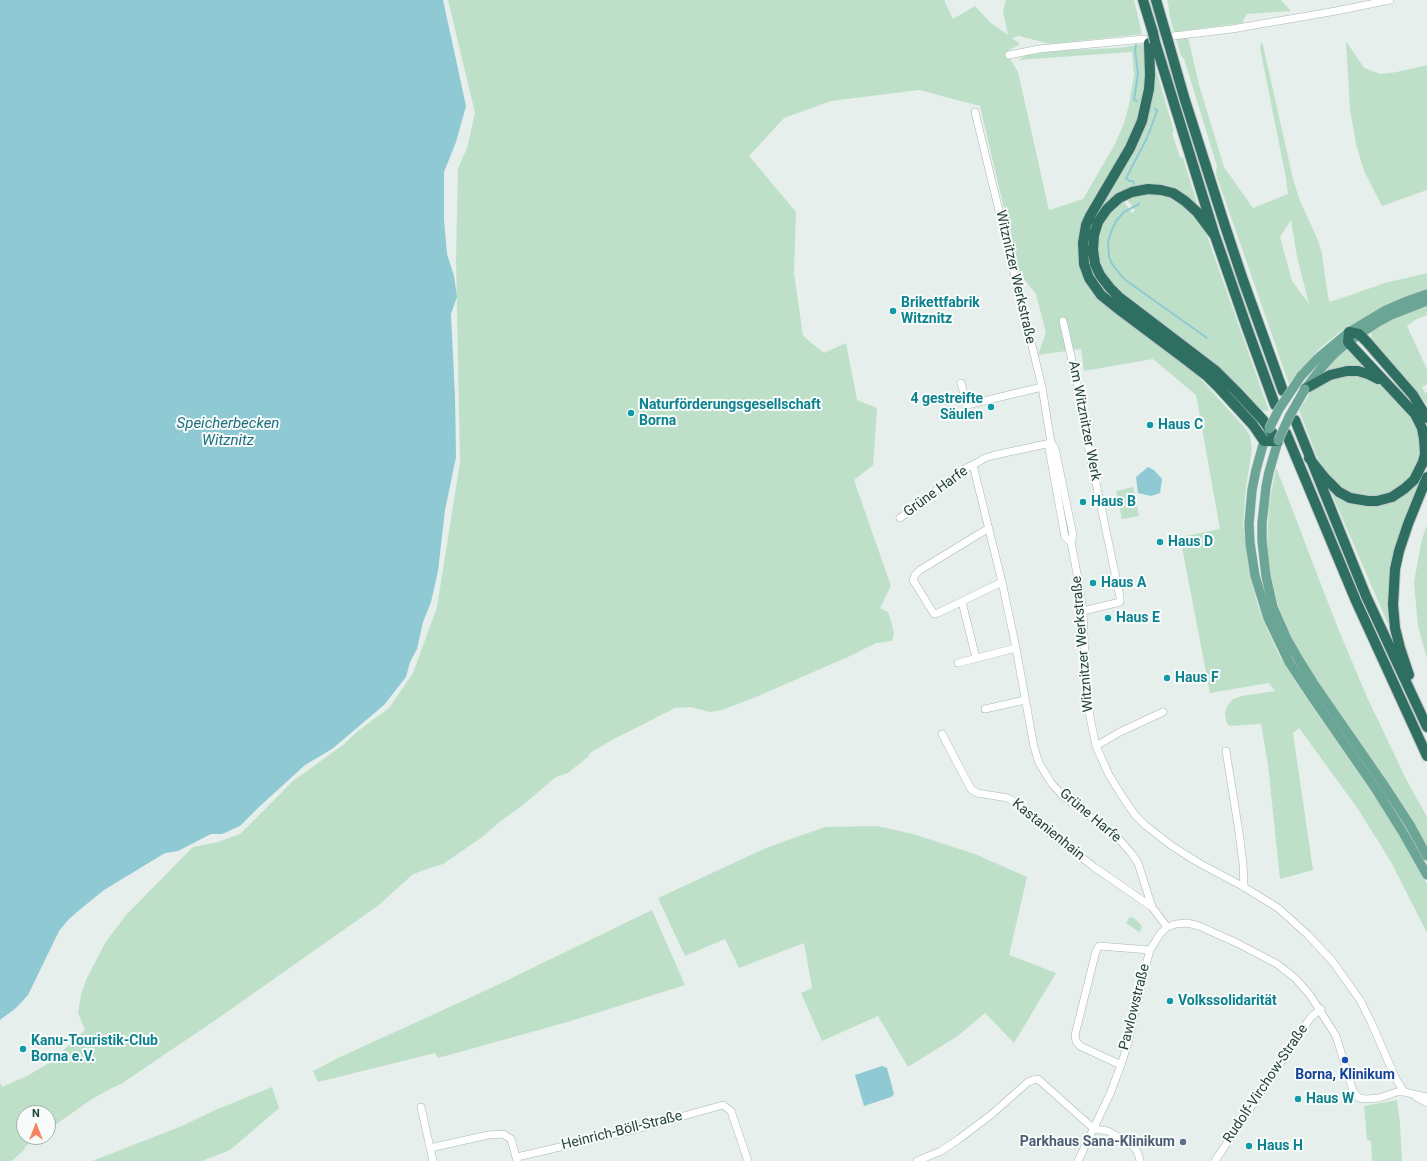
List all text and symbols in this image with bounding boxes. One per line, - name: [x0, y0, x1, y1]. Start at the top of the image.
- street label: Witznitzer Werkstraße: [991, 209, 1039, 345]
- place label: Brikettfabrik Witznitz: [901, 295, 980, 328]
- marker: Brikettfabrik Witznitz: [888, 306, 898, 316]
- street label: Am Witznitzer Werk: [1064, 360, 1104, 482]
- place label: 4 gestreifte Säulen: [910, 391, 983, 424]
- place label: Naturförderungsgesellschaft Borna: [639, 397, 821, 430]
- marker: 4 gestreifte Säulen: [986, 402, 996, 412]
- marker: Naturförderungsgesellschaft Borna: [626, 408, 636, 418]
- water label: Speicherbecken Witznitz: [177, 415, 279, 450]
- place label: Haus C: [1158, 417, 1203, 433]
- marker: Haus C: [1145, 420, 1155, 430]
- street label: Grüne Harfe: [901, 463, 971, 521]
- place label: Haus B: [1091, 494, 1136, 510]
- marker: Haus B: [1078, 497, 1088, 507]
- place label: Haus D: [1168, 534, 1213, 550]
- marker: Haus D: [1155, 537, 1165, 547]
- street label: Witznitzer Werkstraße: [1069, 575, 1097, 713]
- place label: Haus A: [1101, 575, 1146, 591]
- marker: Haus A: [1088, 578, 1098, 588]
- place label: Haus E: [1116, 610, 1160, 626]
- marker: Haus E: [1103, 613, 1113, 623]
- place label: Haus F: [1175, 670, 1219, 686]
- marker: Haus F: [1162, 673, 1172, 683]
- street label: Grüne Harfe: [1056, 785, 1124, 847]
- street label: Kastanienhain: [1008, 796, 1088, 864]
- street label: Pawlowstraße: [1116, 962, 1154, 1052]
- place label: Volkssolidarität: [1178, 993, 1277, 1009]
- marker: Volkssolidarität: [1165, 996, 1175, 1006]
- street label: Rudolf-Virchow-Straße: [1220, 1022, 1312, 1146]
- place label: Kanu-Touristik-Club Borna e.V.: [31, 1033, 158, 1066]
- marker: Kanu-Touristik-Club Borna e.V.: [18, 1044, 28, 1054]
- marker: Borna, Klinikum: [1340, 1055, 1350, 1065]
- place label: Borna, Klinikum: [1295, 1067, 1395, 1083]
- place label: Haus W: [1306, 1091, 1354, 1107]
- marker: Haus W: [1293, 1094, 1303, 1104]
- north arrow: [16, 1105, 56, 1145]
- text: N: [32, 1107, 40, 1120]
- street label: Heinrich-Böll-Straße: [560, 1108, 684, 1154]
- place label: Parkhaus Sana-Klinikum: [1020, 1134, 1175, 1150]
- marker: Parkhaus Sana-Klinikum: [1178, 1137, 1188, 1147]
- place label: Haus H: [1257, 1138, 1303, 1154]
- marker: Haus H: [1244, 1141, 1254, 1151]

